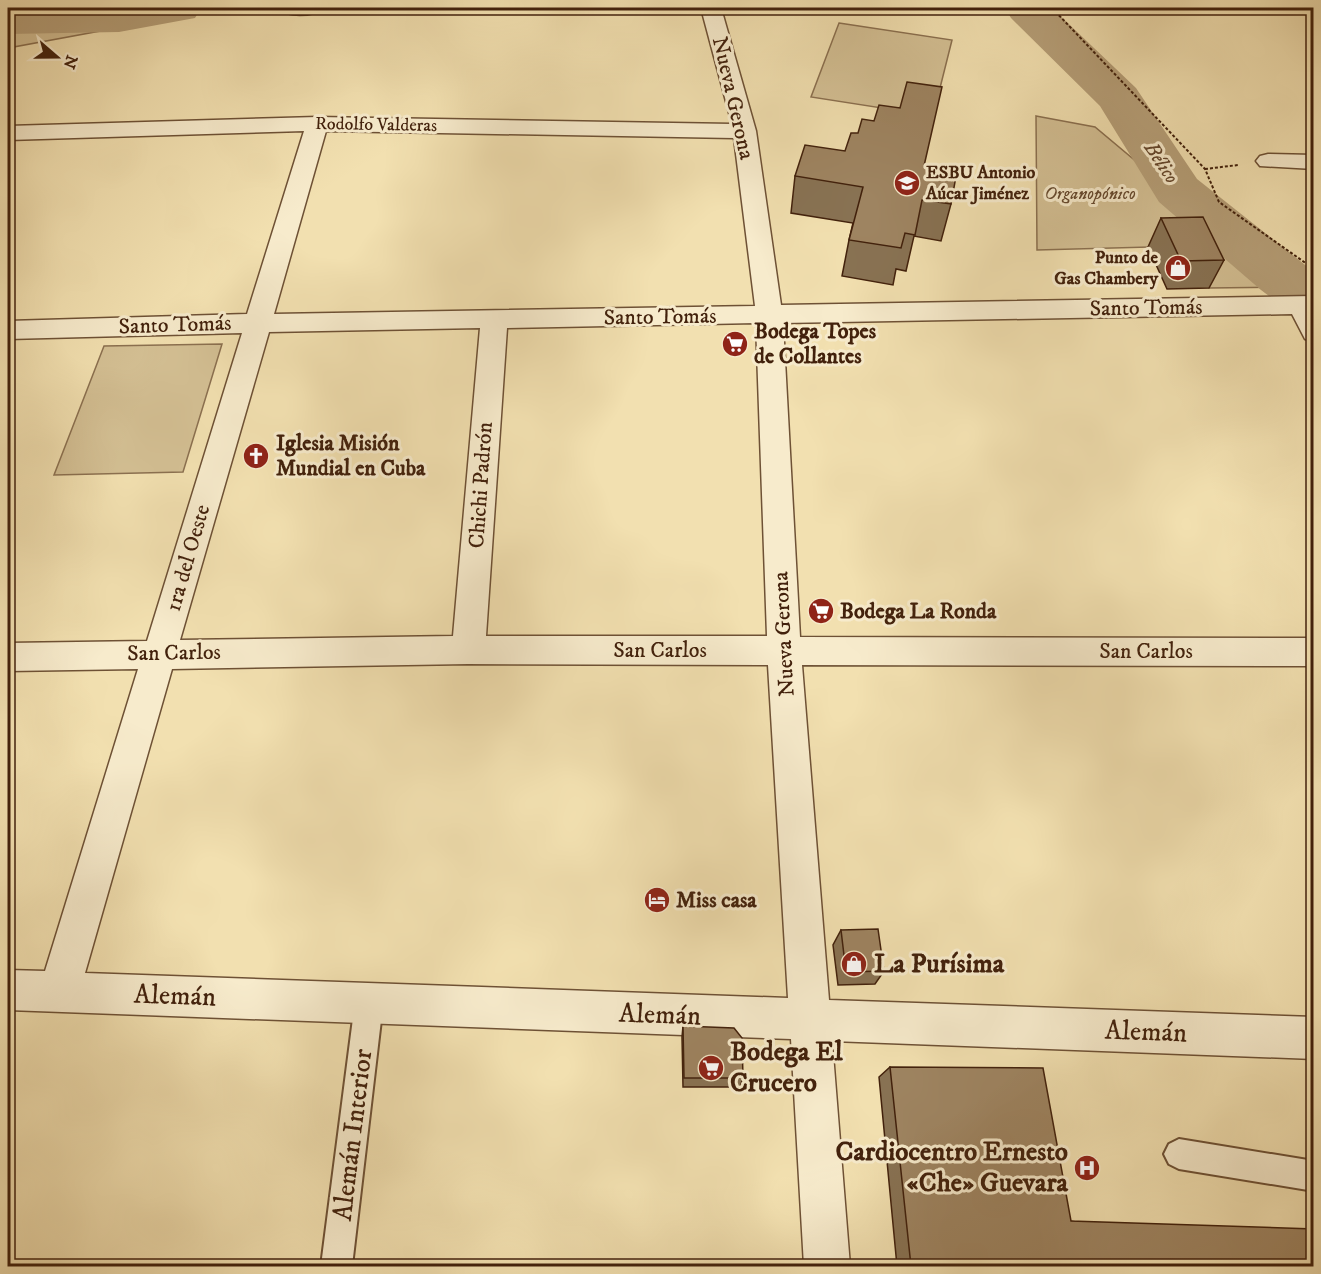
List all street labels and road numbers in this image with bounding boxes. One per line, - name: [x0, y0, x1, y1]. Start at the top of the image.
- street label: Nueva Gerona: [706, 34, 760, 163]
- street label: Rodolfo Valderas: [315, 113, 437, 137]
- street label: Santo Tomás: [1089, 294, 1203, 322]
- street label: Santo Tomás: [603, 303, 717, 331]
- street label: Santo Tomás: [118, 310, 232, 340]
- street label: Chichi Padrón: [463, 420, 499, 549]
- street label: 1ra del Oeste: [160, 501, 216, 615]
- street label: Nueva Gerona: [767, 570, 801, 697]
- street label: San Carlos: [613, 637, 707, 664]
- street label: San Carlos: [1099, 638, 1193, 665]
- street label: San Carlos: [127, 639, 221, 667]
- street label: Alemán: [133, 978, 217, 1014]
- street label: Alemán: [618, 997, 702, 1033]
- street label: Alemán: [1104, 1014, 1188, 1050]
- street label: Alemán Interior: [326, 1047, 380, 1223]

